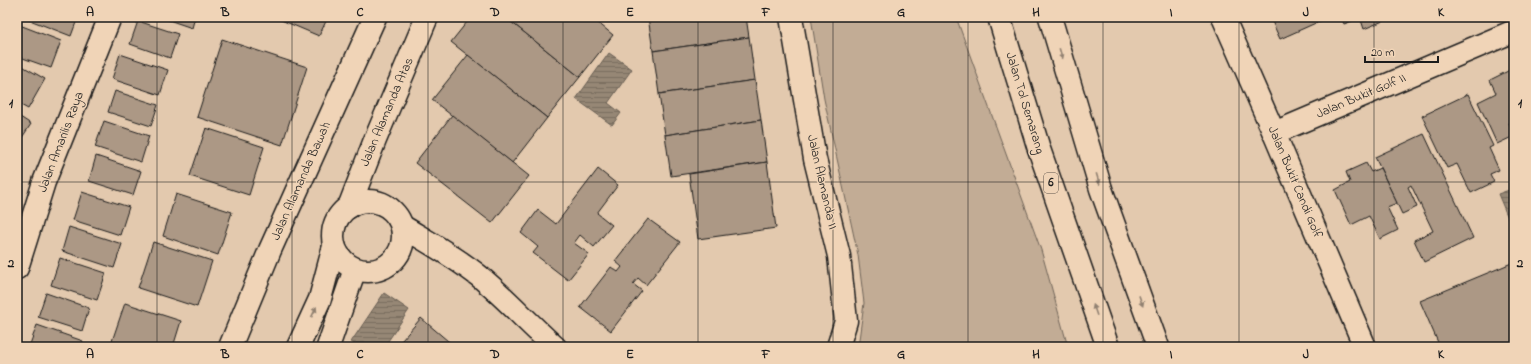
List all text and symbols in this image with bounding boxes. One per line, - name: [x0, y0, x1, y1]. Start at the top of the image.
- text: A: [86, 3, 94, 22]
- text: B: [220, 3, 230, 22]
- text: C: [356, 3, 364, 22]
- text: D: [489, 3, 500, 22]
- text: E: [626, 3, 634, 22]
- text: F: [761, 3, 771, 22]
- text: G: [897, 3, 905, 22]
- text: H: [1032, 3, 1040, 22]
- text: I: [1169, 3, 1173, 22]
- text: J: [1303, 3, 1309, 22]
- text: K: [1438, 3, 1445, 22]
- scale bar: [1365, 38, 1438, 64]
- text: 20 m: [1371, 44, 1394, 62]
- one-way arrow: [1058, 49, 1064, 61]
- street label: Jalan Tol Semarang: [1000, 50, 1050, 157]
- street label: Jalan Alamanda Atas: [355, 54, 419, 169]
- street label: Jalan Bukit Golf II: [1313, 68, 1409, 124]
- street label: Jalan Amarilis Raya: [33, 89, 90, 196]
- text: 1: [9, 94, 14, 113]
- text: 1: [1518, 94, 1523, 113]
- street label: Jalan Alamanda Bawah: [266, 119, 336, 243]
- street label: Jalan Bukit Candi Golf: [1263, 123, 1328, 242]
- street label: Jalan Alamanda II: [802, 133, 842, 231]
- road number: 6: [1044, 173, 1058, 193]
- one-way arrow: [1095, 173, 1101, 185]
- text: 2: [7, 254, 15, 273]
- text: 2: [1516, 254, 1524, 273]
- one-way arrow: [1139, 296, 1145, 308]
- one-way arrow: [1092, 304, 1098, 316]
- one-way arrow: [311, 306, 317, 317]
- text: A: [86, 345, 94, 364]
- text: B: [220, 345, 230, 364]
- text: C: [356, 345, 364, 364]
- text: D: [489, 345, 500, 364]
- text: E: [626, 345, 634, 364]
- text: F: [761, 345, 771, 364]
- text: G: [897, 345, 905, 364]
- text: H: [1032, 345, 1040, 364]
- text: I: [1169, 345, 1173, 364]
- text: J: [1303, 345, 1309, 364]
- text: K: [1438, 345, 1445, 364]

